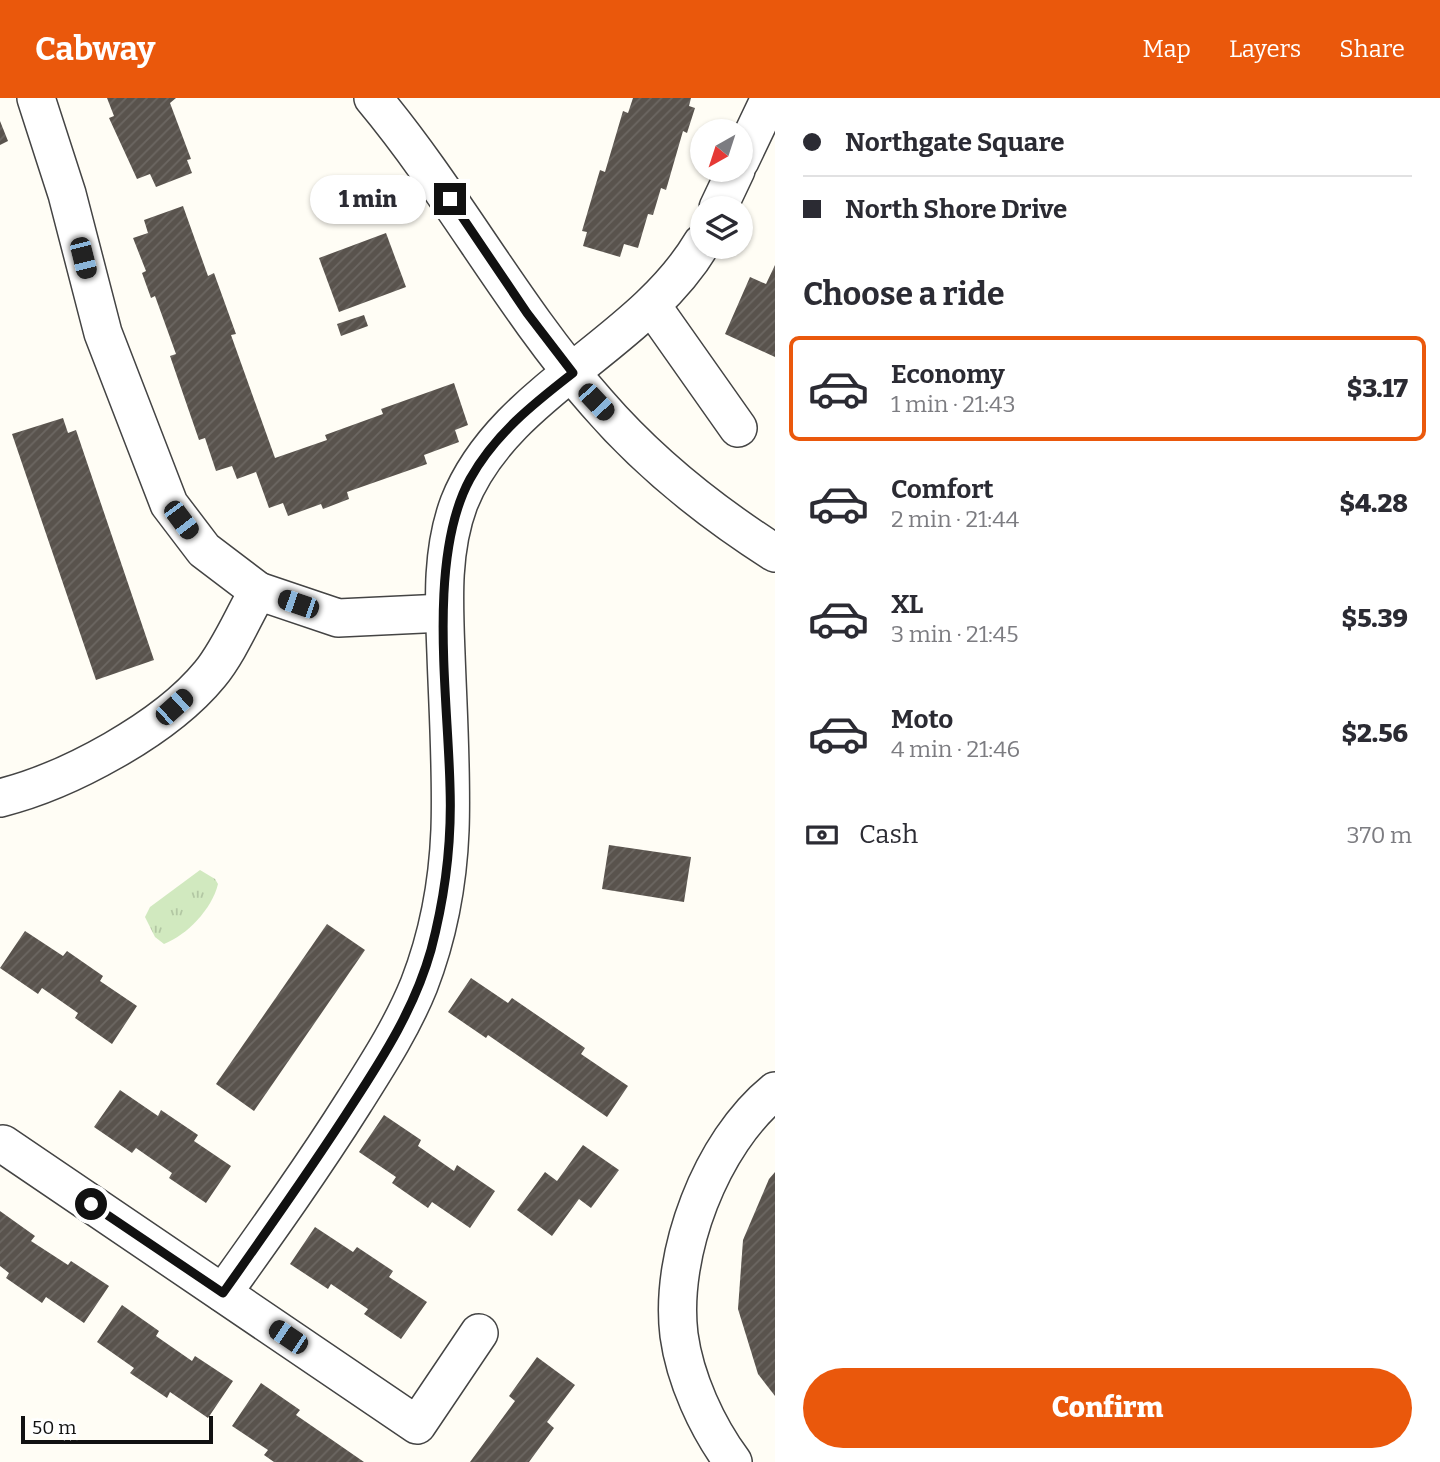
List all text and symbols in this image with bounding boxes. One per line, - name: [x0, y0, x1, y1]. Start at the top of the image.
- text: Cabway: [35, 29, 155, 69]
- text: Map: [1143, 35, 1191, 63]
- text: Layers: [1229, 35, 1301, 63]
- text: Share: [1339, 35, 1405, 63]
- north arrow: [690, 119, 752, 182]
- map controls: [690, 119, 753, 259]
- text: Northgate Square: [845, 127, 1065, 158]
- callout: 1 min: [310, 174, 426, 224]
- route end: [434, 183, 466, 215]
- text: 1 min: [339, 185, 397, 213]
- text: North Shore Drive: [845, 194, 1067, 225]
- button: layers: [690, 196, 753, 259]
- car: [68, 235, 99, 281]
- text: Choose a ride: [803, 275, 1004, 313]
- icon: car: [807, 357, 870, 420]
- text: Economy: [891, 359, 1005, 390]
- text: $3.17: [1347, 373, 1408, 404]
- car: [574, 379, 619, 425]
- text: 1 min · 21:43: [891, 390, 1016, 418]
- icon: car: [807, 472, 870, 535]
- text: Comfort: [891, 474, 994, 505]
- text: $4.28: [1339, 488, 1408, 519]
- car: [160, 497, 203, 543]
- text: 2 min · 21:44: [891, 505, 1019, 533]
- car: [275, 587, 322, 621]
- icon: car: [807, 587, 870, 650]
- text: XL: [891, 589, 923, 620]
- text: $5.39: [1342, 603, 1408, 634]
- text: 3 min · 21:45: [891, 620, 1019, 648]
- car: [152, 685, 197, 729]
- icon: car: [807, 702, 870, 765]
- text: Moto: [891, 704, 953, 735]
- text: $2.56: [1341, 718, 1408, 749]
- text: 4 min · 21:46: [891, 735, 1020, 763]
- icon: cash: [803, 816, 841, 854]
- text: Cash: [859, 819, 918, 850]
- text: 370 m: [1346, 821, 1412, 849]
- route start: [75, 1188, 107, 1220]
- car: [265, 1317, 312, 1357]
- button: Confirm: [803, 1368, 1412, 1448]
- scale bar: [21, 1413, 214, 1445]
- text: 50 m: [32, 1416, 76, 1439]

